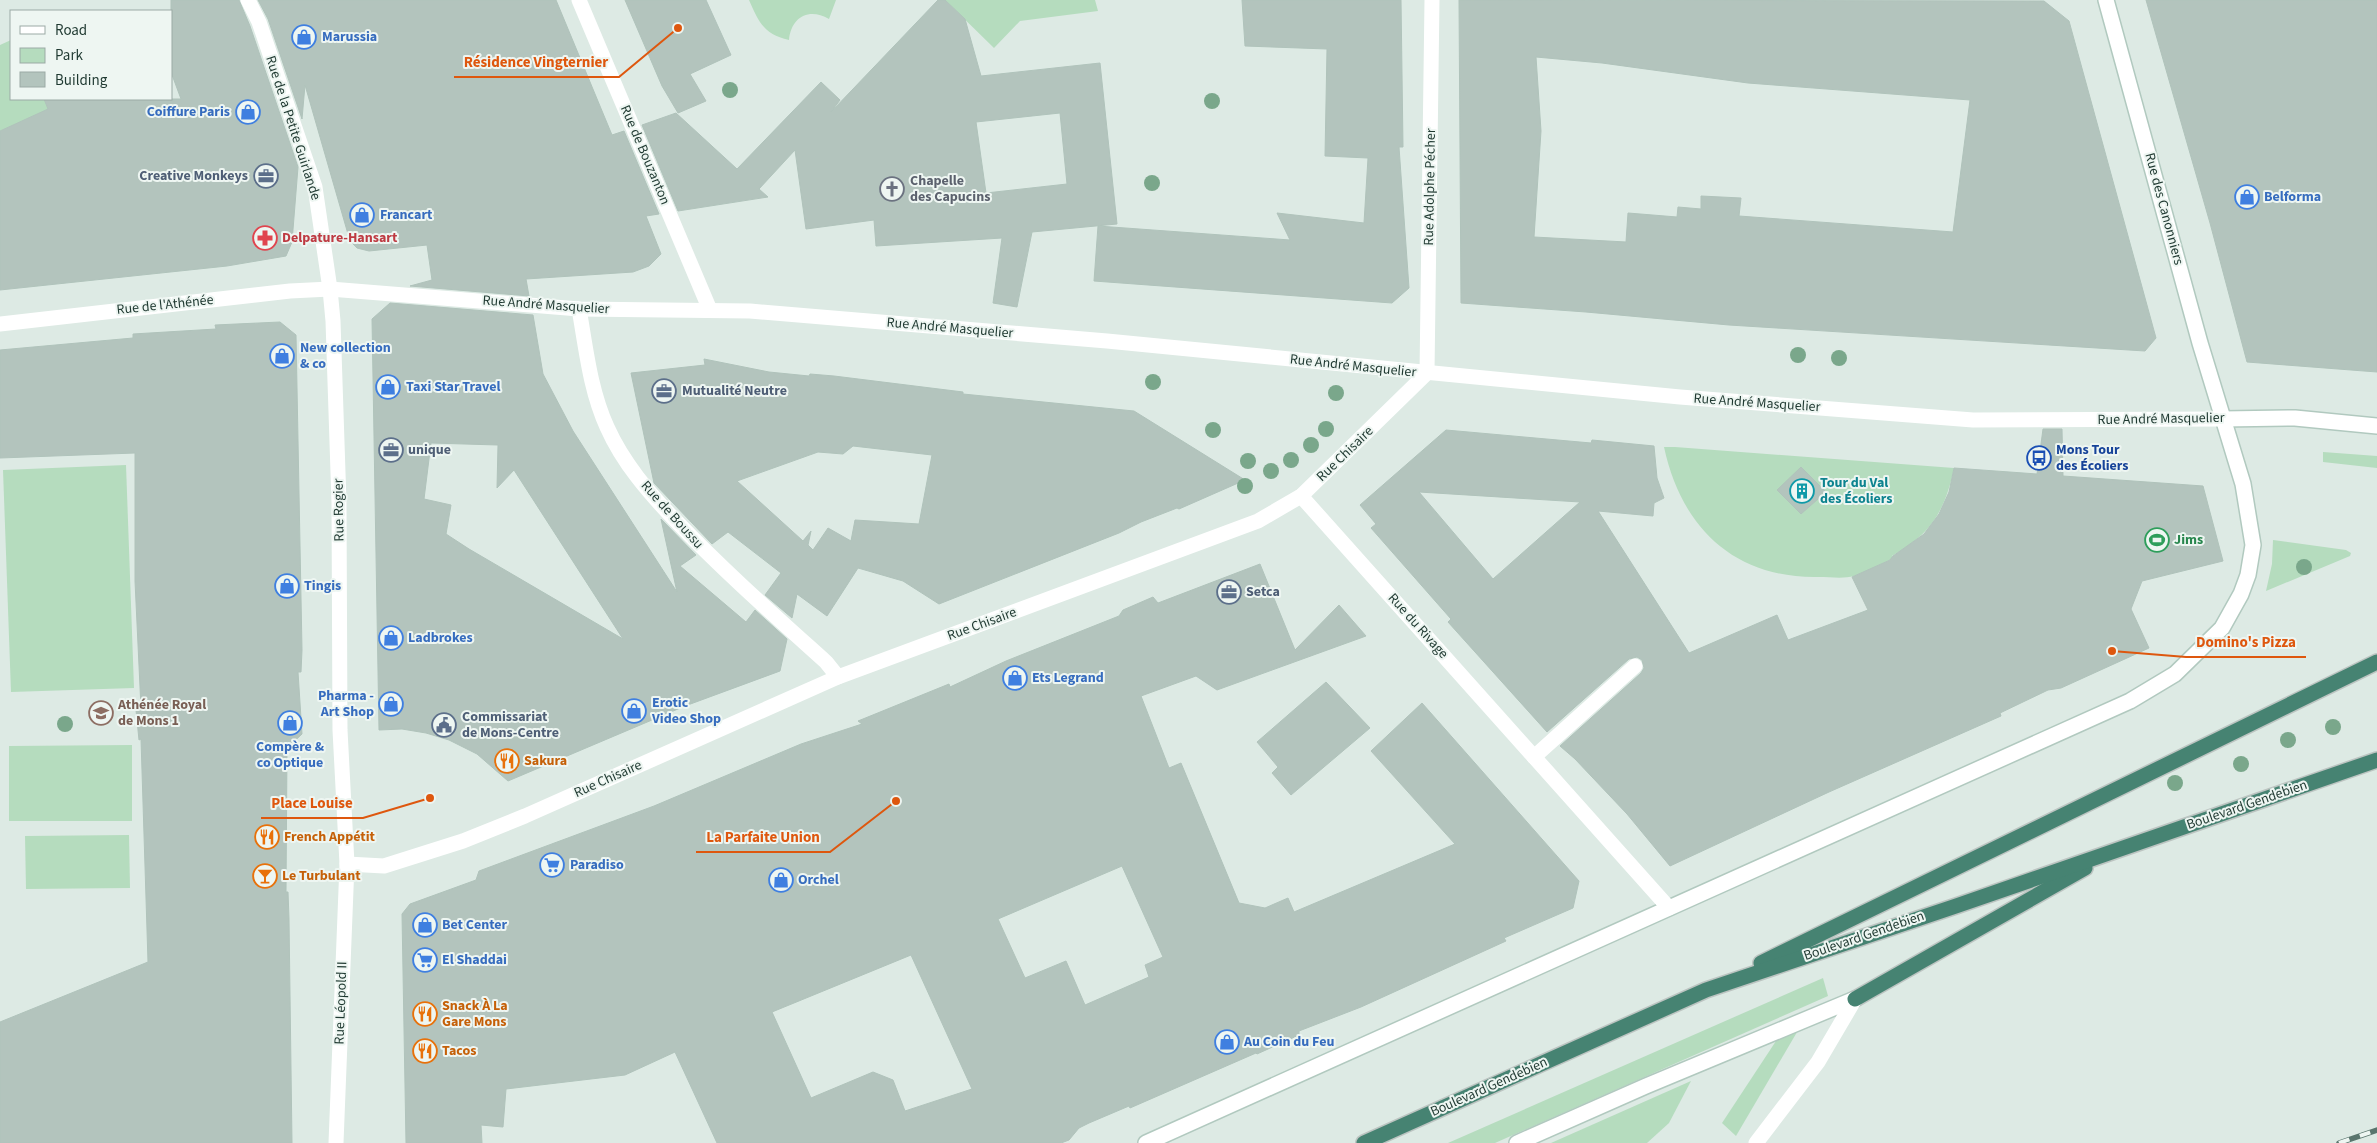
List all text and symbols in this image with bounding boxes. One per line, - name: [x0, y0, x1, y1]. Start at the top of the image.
- legend: [10, 10, 172, 100]
- text: Road: [55, 20, 87, 41]
- shop icon: Marussia: [291, 24, 317, 50]
- place label: Marussia: [322, 27, 377, 47]
- text: Park: [55, 45, 84, 66]
- callout: Résidence Vingternier: [454, 47, 619, 77]
- text: Résidence Vingternier: [464, 52, 608, 73]
- street label: Rue de la Petite Guirlande: [260, 53, 326, 203]
- text: Building: [55, 70, 108, 91]
- shop icon: Coiffure Paris: [235, 99, 261, 125]
- place label: Coiffure Paris: [147, 102, 230, 122]
- street label: Rue de Bouzanton: [615, 102, 675, 208]
- street label: Rue Adolphe Pécher: [1419, 128, 1441, 246]
- street label: Rue des Canonniers: [2139, 151, 2189, 267]
- office icon: Creative Monkeys: [253, 163, 279, 189]
- place label: Creative Monkeys: [139, 166, 248, 186]
- place label: Chapelle des Capucins: [910, 171, 990, 207]
- church icon: Chapelle des Capucins: [879, 176, 905, 202]
- shop icon: Belforma: [2234, 184, 2260, 210]
- place label: Belforma: [2264, 187, 2321, 207]
- shop icon: Francart: [349, 202, 375, 228]
- place label: Francart: [380, 205, 433, 225]
- pharmacy icon: Delpature-Hansart: [252, 225, 278, 251]
- place label: Delpature-Hansart: [282, 228, 398, 248]
- street label: Rue de l'Athénée: [116, 290, 215, 320]
- street label: Rue André Masquelier: [482, 291, 610, 319]
- street label: Rue André Masquelier: [886, 313, 1014, 344]
- place label: New collection & co: [300, 338, 391, 374]
- shop icon: New collection & co: [269, 343, 295, 369]
- street label: Rue André Masquelier: [1289, 349, 1417, 383]
- shop icon: Taxi Star Travel: [375, 374, 401, 400]
- place label: Taxi Star Travel: [406, 377, 501, 397]
- office icon: Mutualité Neutre: [651, 378, 677, 404]
- place label: Mutualité Neutre: [682, 381, 787, 401]
- street label: Rue André Masquelier: [1693, 389, 1821, 417]
- street label: Rue André Masquelier: [2097, 408, 2225, 430]
- street label: Rue Chisaire: [1312, 422, 1378, 486]
- office icon: unique: [378, 437, 404, 463]
- place label: unique: [408, 440, 451, 460]
- place label: Mons Tour des Écoliers: [2056, 440, 2129, 476]
- bus stop icon: Mons Tour des Écoliers: [2026, 445, 2052, 471]
- place label: Tour du Val des Écoliers: [1820, 473, 1893, 509]
- street label: Rue de Boussu: [636, 476, 708, 554]
- street label: Rue Rogier: [328, 478, 350, 542]
- building icon: Tour du Val des Écoliers: [1789, 478, 1815, 504]
- sports icon: Jims: [2144, 527, 2170, 553]
- place label: Jims: [2174, 530, 2203, 550]
- shop icon: Tingis: [274, 573, 300, 599]
- place label: Tingis: [304, 576, 341, 596]
- office icon: Setca: [1216, 579, 1242, 605]
- place label: Setca: [1246, 582, 1280, 602]
- street label: Rue du Rivage: [1383, 589, 1453, 663]
- street label: Rue Chisaire: [945, 602, 1019, 646]
- shop icon: Ladbrokes: [378, 625, 404, 651]
- callout: Domino's Pizza: [2186, 627, 2306, 657]
- place label: Ladbrokes: [408, 628, 473, 648]
- text: Domino's Pizza: [2196, 632, 2296, 653]
- shop icon: Ets Legrand: [1002, 665, 1028, 691]
- place label: Ets Legrand: [1032, 668, 1104, 688]
- place label: Pharma - Art Shop: [318, 686, 374, 722]
- shop icon: Pharma - Art Shop: [378, 691, 404, 717]
- place label: Erotic Video Shop: [651, 693, 721, 729]
- place label: Athénée Royal de Mons 1: [117, 695, 206, 731]
- shop icon: Erotic Video Shop: [621, 698, 647, 724]
- school or university icon: Athénée Royal de Mons 1: [88, 700, 114, 726]
- place label: Commissariat de Mons-Centre: [462, 707, 559, 743]
- shop icon: Compère & co Optique: [277, 710, 303, 736]
- public building icon: Commissariat de Mons-Centre: [431, 712, 457, 738]
- place label: Compère & co Optique: [256, 737, 325, 773]
- restaurant icon: Sakura: [494, 748, 520, 774]
- place label: Sakura: [524, 751, 567, 771]
- street label: Rue Chisaire: [571, 755, 645, 803]
- street label: Boulevard Gendebien: [2184, 775, 2310, 835]
- callout: Place Louise: [261, 788, 363, 818]
- text: Place Louise: [271, 793, 353, 814]
- callout: La Parfaite Union: [696, 822, 830, 852]
- restaurant icon: French Appétit: [254, 824, 280, 850]
- place label: French Appétit: [284, 827, 375, 847]
- text: La Parfaite Union: [706, 827, 820, 848]
- supermarket icon: Paradiso: [539, 852, 565, 878]
- place label: Paradiso: [570, 855, 624, 875]
- bar icon: Le Turbulant: [252, 863, 278, 889]
- place label: Le Turbulant: [282, 866, 361, 886]
- shop icon: Orchel: [768, 867, 794, 893]
- place label: Orchel: [798, 870, 839, 890]
- street label: Boulevard Gendebien: [1801, 906, 1927, 966]
- shop icon: Bet Center: [412, 912, 438, 938]
- place label: Bet Center: [442, 915, 508, 935]
- supermarket icon: El Shaddai: [412, 947, 438, 973]
- place label: El Shaddai: [442, 950, 507, 970]
- street label: Rue Léopold II: [330, 961, 352, 1045]
- place label: Snack À La Gare Mons: [442, 996, 508, 1032]
- restaurant icon: Snack À La Gare Mons: [412, 1001, 438, 1027]
- shop icon: Au Coin du Feu: [1214, 1029, 1240, 1055]
- place label: Au Coin du Feu: [1243, 1032, 1334, 1052]
- restaurant icon: Tacos: [412, 1038, 438, 1064]
- place label: Tacos: [442, 1041, 476, 1061]
- street label: Boulevard Gendebien: [1427, 1052, 1551, 1122]

